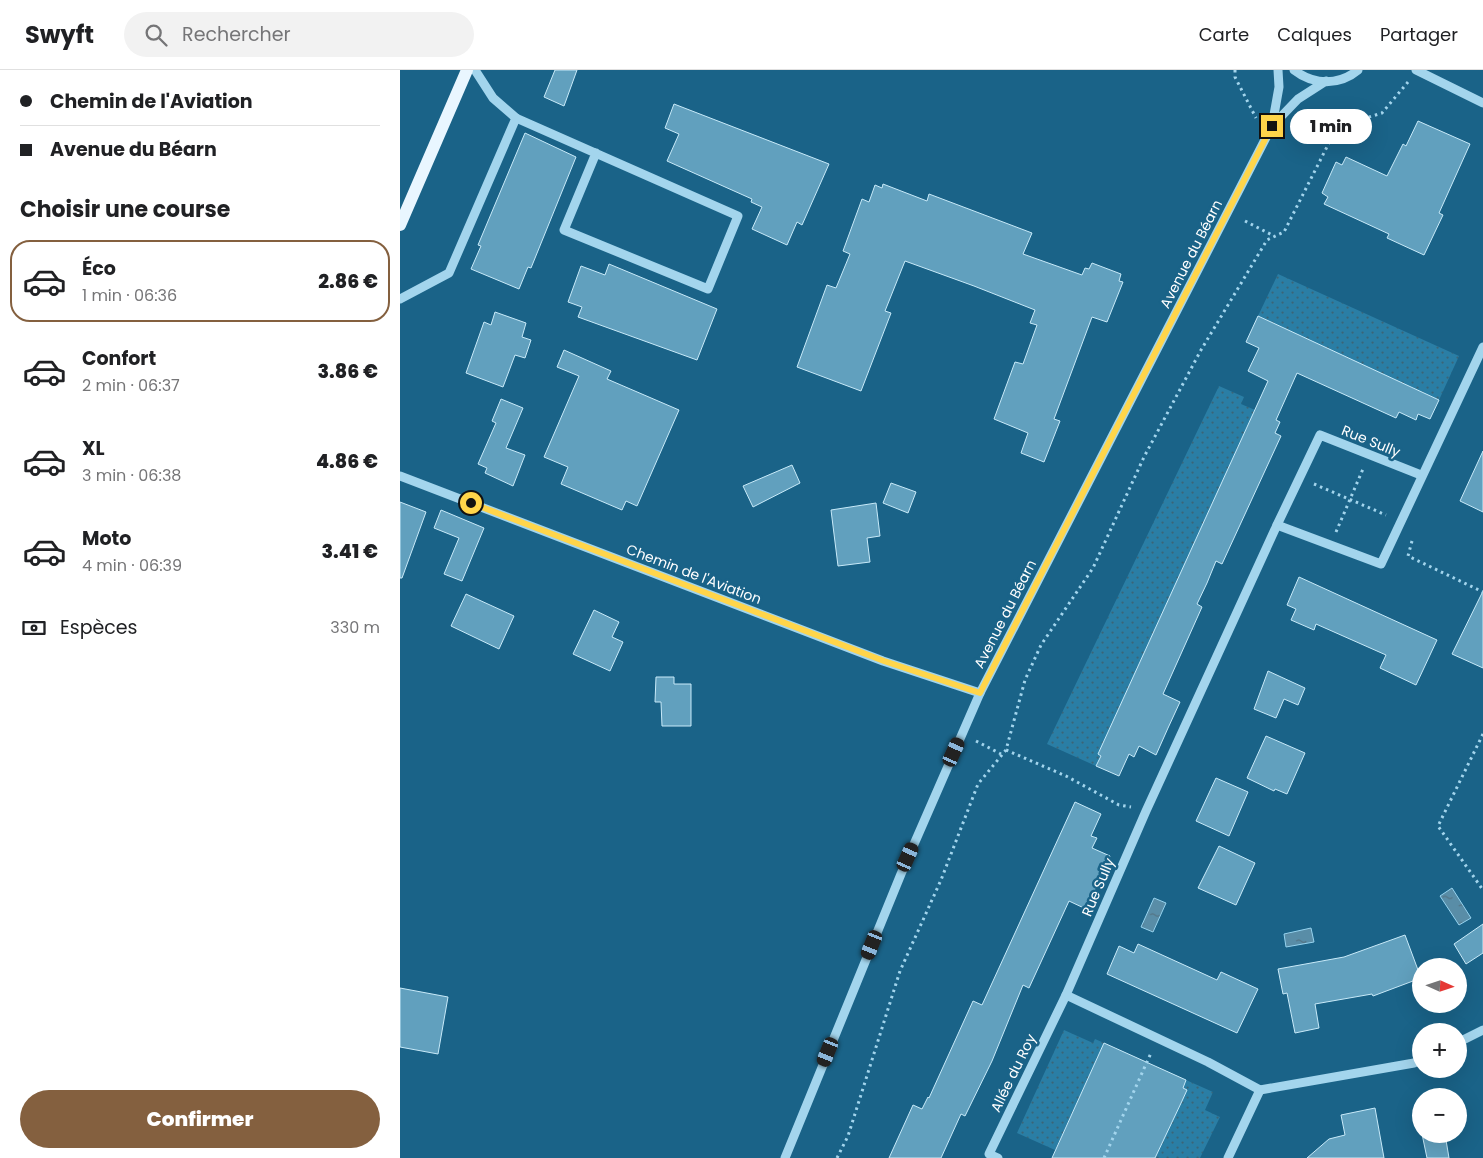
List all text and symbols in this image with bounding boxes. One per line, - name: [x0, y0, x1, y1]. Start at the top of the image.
- search box: [124, 12, 474, 57]
- text: Swyft: [25, 18, 94, 51]
- icon: search: [142, 21, 170, 49]
- text: Rechercher: [182, 21, 291, 48]
- text: Carte: [1199, 22, 1249, 47]
- text: Calques: [1277, 22, 1352, 47]
- text: Partager: [1380, 22, 1458, 47]
- text: Chemin de l'Aviation: [50, 88, 253, 115]
- callout: 1 min: [1290, 108, 1372, 144]
- route end: [1261, 115, 1283, 137]
- text: 1 min: [1310, 115, 1352, 138]
- text: Avenue du Béarn: [50, 136, 217, 163]
- text: Choisir une course: [20, 194, 230, 225]
- street label: Avenue du Béarn: [1155, 196, 1227, 312]
- text: Éco: [82, 255, 116, 282]
- icon: car: [22, 259, 67, 304]
- text: 2.86 €: [318, 268, 378, 295]
- text: 1 min · 06:36: [82, 284, 177, 307]
- text: Confort: [82, 345, 156, 372]
- icon: car: [22, 349, 67, 394]
- text: 3.86 €: [318, 358, 378, 385]
- text: 2 min · 06:37: [82, 374, 180, 397]
- street label: Rue Sully: [1339, 420, 1404, 462]
- text: XL: [82, 435, 105, 462]
- icon: car: [22, 439, 67, 484]
- text: 4.86 €: [316, 448, 378, 475]
- text: 3 min · 06:38: [82, 464, 181, 487]
- route start: [460, 492, 482, 514]
- text: Moto: [82, 525, 131, 552]
- icon: car: [22, 529, 67, 574]
- text: 3.41 €: [322, 538, 378, 565]
- street label: Chemin de l'Aviation: [624, 539, 764, 609]
- text: 4 min · 06:39: [82, 554, 182, 577]
- street label: Avenue du Béarn: [969, 556, 1041, 672]
- icon: cash: [20, 614, 48, 642]
- text: Espèces: [60, 614, 138, 641]
- text: 330 m: [330, 616, 380, 639]
- car: [941, 735, 966, 769]
- car: [895, 840, 920, 874]
- street label: Rue Sully: [1077, 855, 1119, 919]
- car: [859, 928, 884, 962]
- north arrow: [1412, 958, 1468, 1012]
- map controls: [1412, 958, 1467, 1143]
- button: +: [1412, 1023, 1467, 1078]
- street label: Allée du Roy: [985, 1030, 1041, 1116]
- car: [815, 1035, 840, 1069]
- button: −: [1412, 1088, 1467, 1143]
- button: Confirmer: [20, 1090, 380, 1148]

